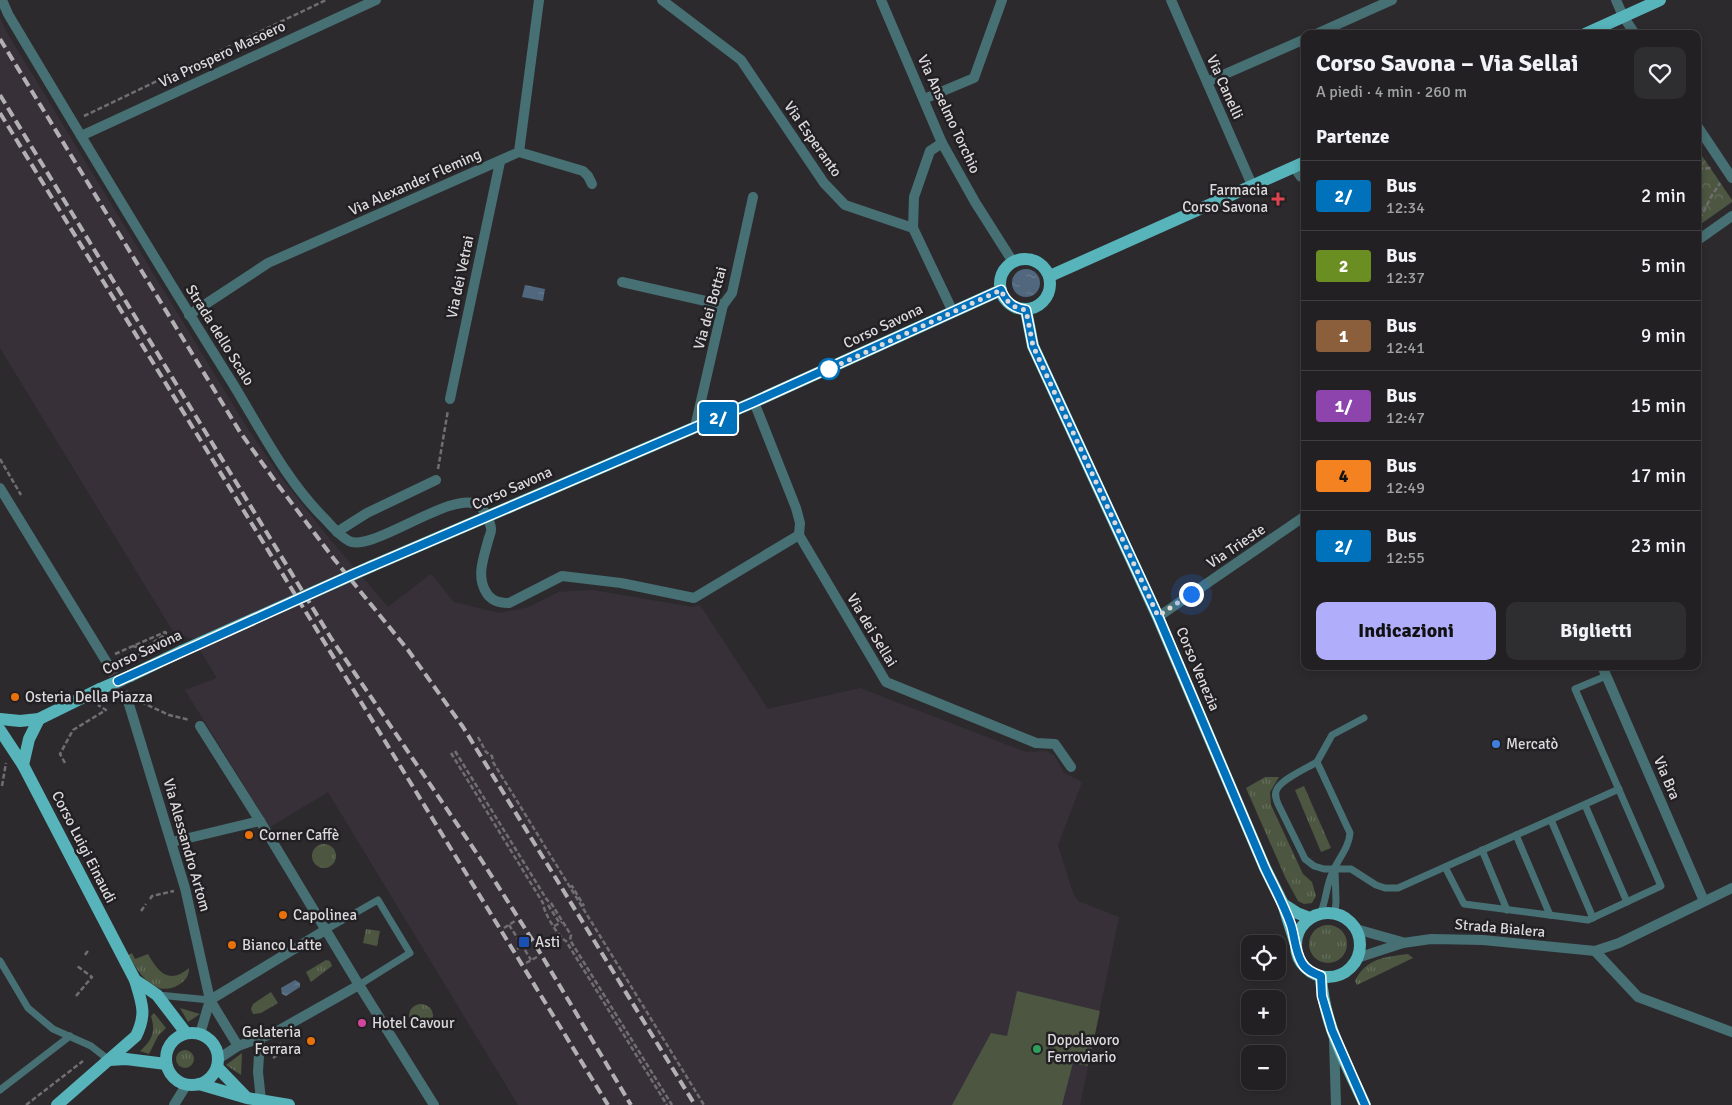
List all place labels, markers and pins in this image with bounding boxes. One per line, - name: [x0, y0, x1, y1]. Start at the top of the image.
- place label: Farmacia Corso Savona: [1182, 181, 1268, 216]
- marker: Farmacia Corso Savona: [1272, 193, 1284, 205]
- unlabelled marker: [818, 358, 840, 380]
- place label: Osteria Della Piazza: [25, 688, 153, 706]
- marker: Osteria Della Piazza: [9, 691, 21, 703]
- place label: Mercatò: [1506, 735, 1558, 753]
- marker: Mercatò: [1490, 738, 1502, 750]
- place label: Corner Caffè: [259, 826, 339, 844]
- marker: Corner Caffè: [243, 829, 255, 841]
- place label: Capolinea: [293, 906, 357, 924]
- marker: Capolinea: [277, 909, 289, 921]
- place label: Asti: [535, 933, 560, 951]
- marker: Asti: [517, 935, 531, 949]
- place label: Bianco Latte: [242, 936, 322, 954]
- marker: Bianco Latte: [226, 939, 238, 951]
- place label: Hotel Cavour: [372, 1014, 455, 1032]
- marker: Hotel Cavour: [356, 1017, 368, 1029]
- place label: Gelateria Ferrara: [242, 1023, 301, 1058]
- place label: Dopolavoro Ferroviario: [1047, 1031, 1120, 1066]
- marker: Gelateria Ferrara: [305, 1035, 317, 1047]
- marker: Dopolavoro Ferroviario: [1031, 1043, 1043, 1055]

